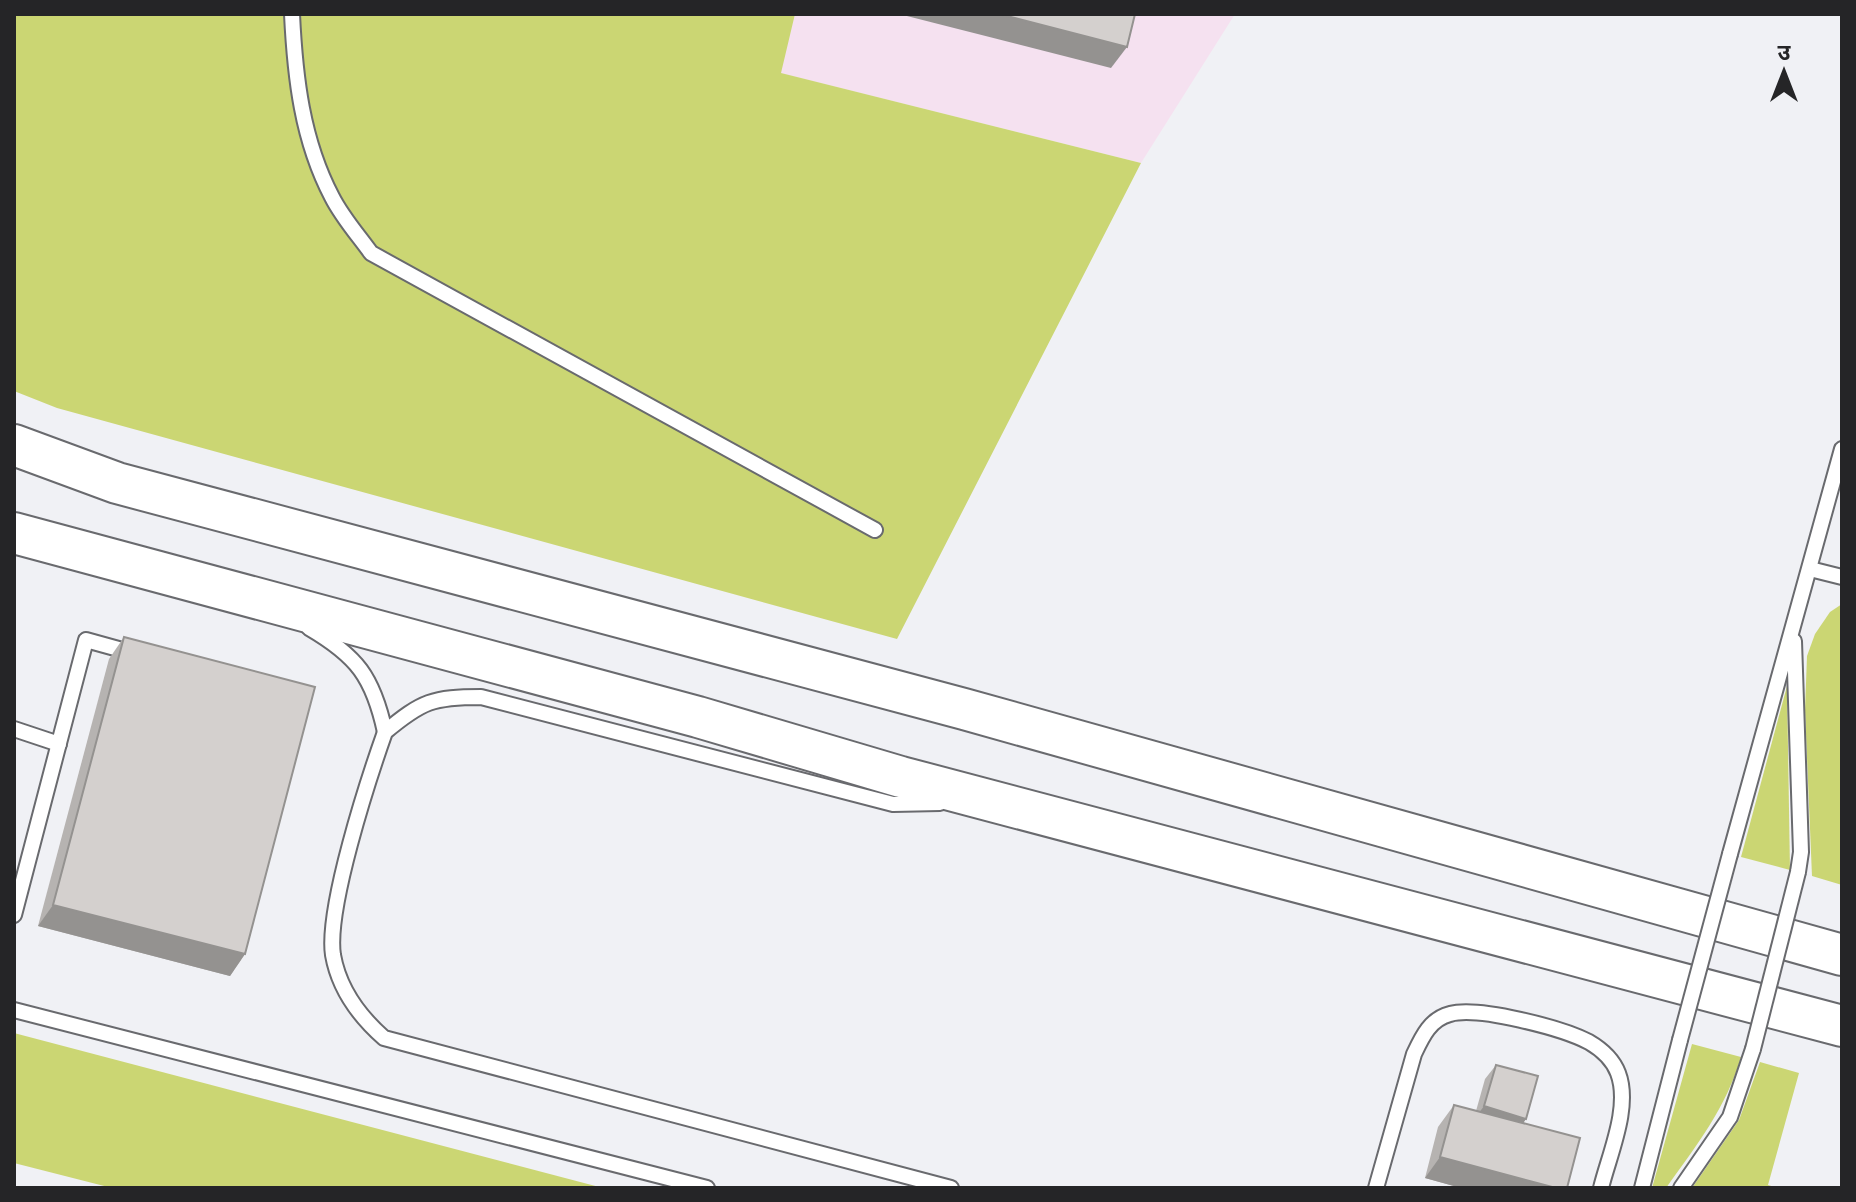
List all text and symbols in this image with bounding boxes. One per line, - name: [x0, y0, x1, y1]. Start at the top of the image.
- north arrow: [1744, 32, 1824, 112]
- text: उ: [1778, 40, 1792, 65]

